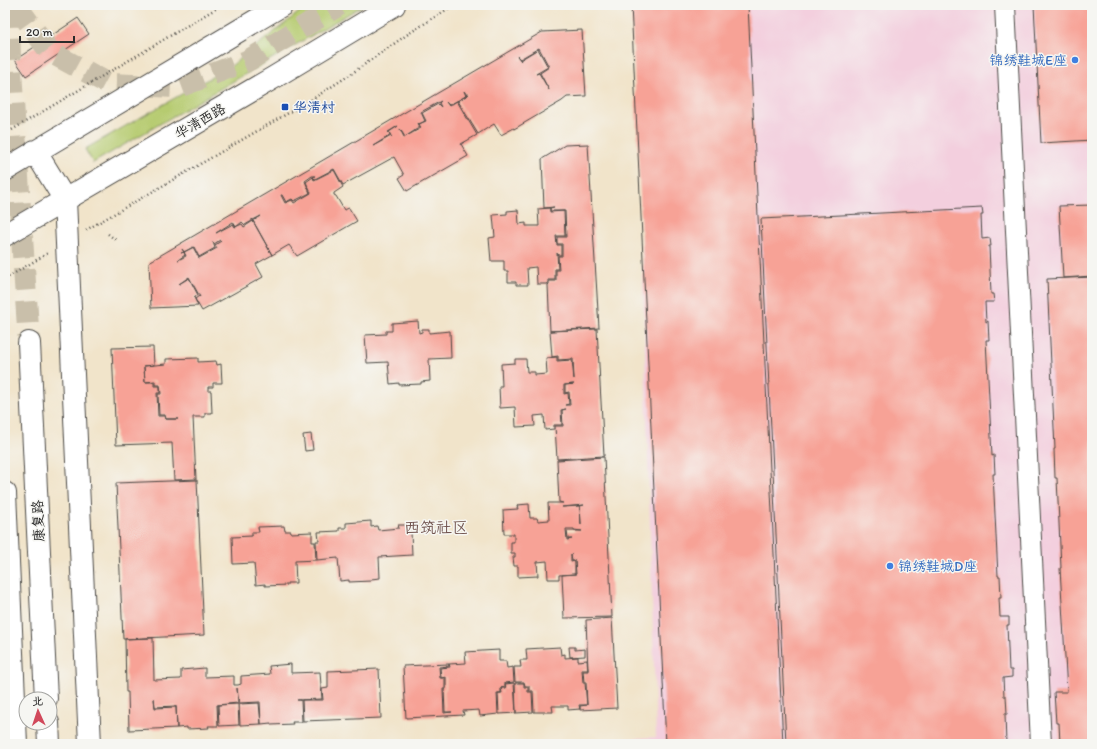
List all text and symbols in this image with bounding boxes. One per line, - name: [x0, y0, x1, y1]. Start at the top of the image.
- scale bar: [20, 18, 74, 44]
- text: 20 m: [26, 25, 53, 39]
- place label: 锦绣鞋城E座: [989, 52, 1067, 69]
- marker: 锦绣鞋城E座: [1070, 55, 1080, 65]
- place label: 华清村: [293, 99, 335, 116]
- street label: 华清西路: [172, 100, 229, 143]
- marker: 华清村: [280, 102, 290, 112]
- street label: 康复路: [29, 500, 48, 542]
- district label: 西筑社区: [404, 518, 468, 537]
- place label: 锦绣鞋城D座: [898, 558, 977, 575]
- marker: 锦绣鞋城D座: [885, 561, 895, 571]
- north arrow: [18, 691, 58, 731]
- text: 北: [32, 695, 43, 708]

